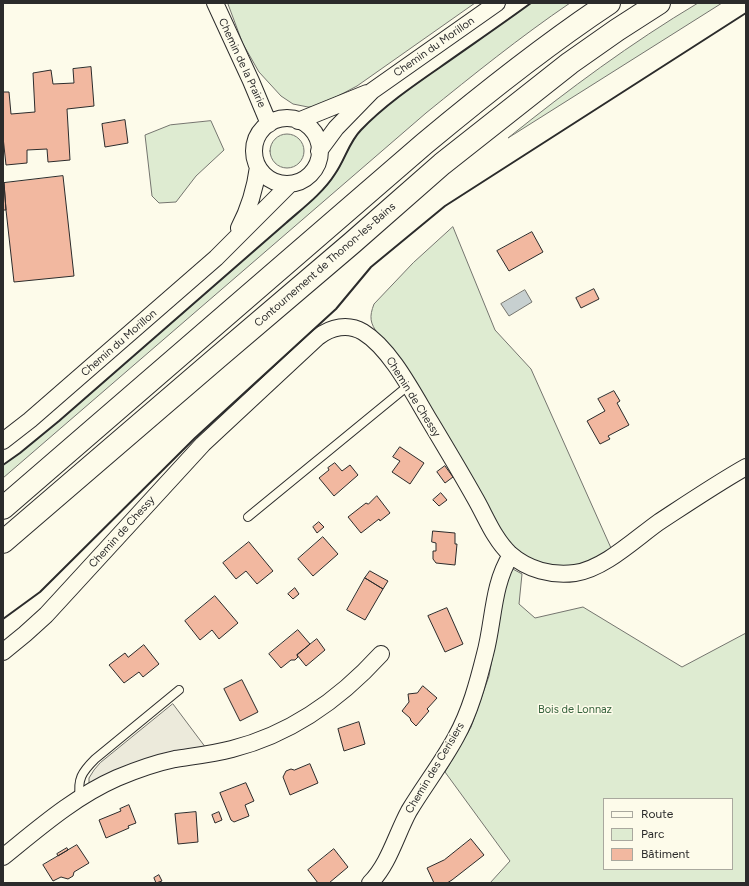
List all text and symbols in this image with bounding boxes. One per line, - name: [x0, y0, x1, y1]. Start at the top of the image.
- street label: Chemin du Morillon: [391, 14, 477, 80]
- street label: Chemin de la Prairie: [215, 16, 269, 110]
- street label: Contournement de Thonon-les-Bains: [252, 200, 398, 330]
- street label: Chemin du Morillon: [79, 307, 159, 379]
- street label: Chemin de Chessy: [383, 354, 443, 440]
- street label: Chemin de Chessy: [86, 493, 158, 571]
- park label: Bois de Lonnaz: [538, 703, 612, 717]
- street label: Chemin des Cerisiers: [403, 720, 467, 816]
- legend: [603, 798, 733, 870]
- text: Route: [641, 807, 673, 821]
- text: Parc: [641, 827, 665, 841]
- text: Bâtiment: [641, 847, 690, 861]

